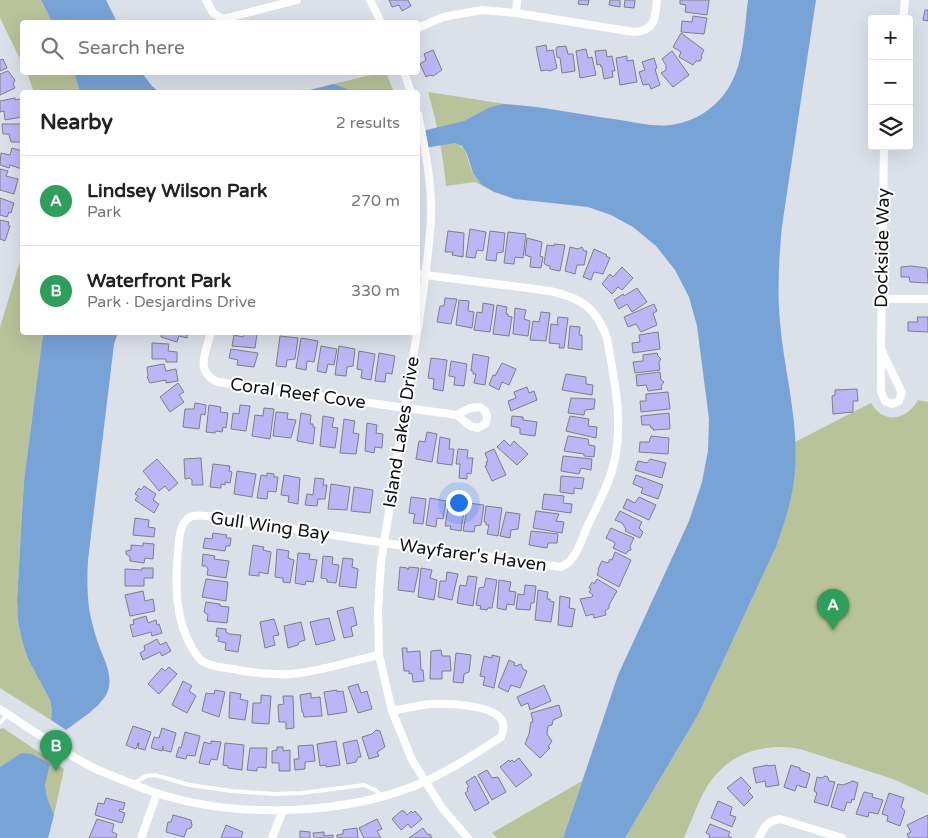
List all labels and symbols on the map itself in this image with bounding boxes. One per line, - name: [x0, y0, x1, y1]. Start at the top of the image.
- street label: Dockside Way: [870, 188, 894, 308]
- street label: Island Lakes Drive: [378, 355, 424, 509]
- street label: Coral Reef Cove: [229, 373, 367, 413]
- your location: [446, 490, 472, 516]
- street label: Gull Wing Bay: [209, 507, 331, 545]
- street label: Wayfarer's Haven: [398, 534, 548, 576]
- pin: A: [817, 589, 849, 630]
- pin: B: [40, 730, 72, 771]

